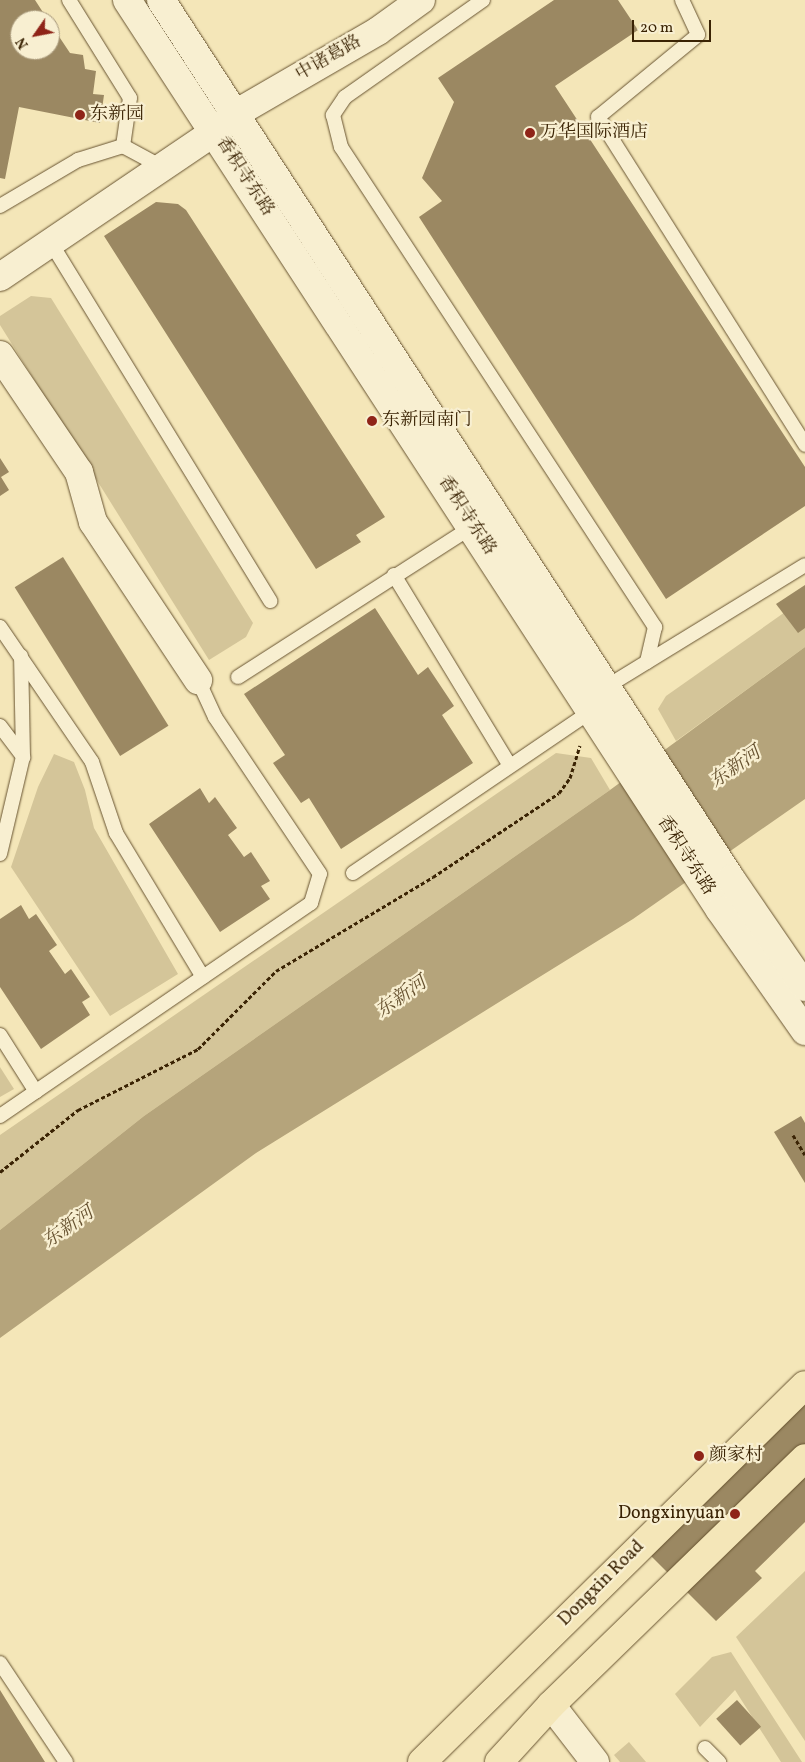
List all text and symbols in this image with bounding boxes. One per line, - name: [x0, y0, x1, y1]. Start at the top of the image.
- north arrow: [10, 10, 60, 60]
- scale bar: [635, 10, 714, 42]
- text: 20 m: [640, 18, 673, 39]
- street label: 中诸葛路: [292, 32, 366, 86]
- text: N: [12, 33, 34, 52]
- place label: 东新园: [90, 104, 144, 126]
- marker: 东新园: [74, 109, 86, 121]
- place label: 万华国际酒店: [540, 122, 648, 144]
- marker: 万华国际酒店: [524, 127, 536, 139]
- street label: 香积寺东路: [210, 133, 278, 221]
- place label: 东新园南门: [382, 410, 472, 432]
- marker: 东新园南门: [366, 415, 378, 427]
- street label: 香积寺东路: [432, 472, 500, 560]
- water label: 东新河: [706, 742, 766, 794]
- street label: 香积寺东路: [651, 812, 719, 900]
- water label: 东新河: [372, 972, 432, 1024]
- water label: 东新河: [39, 1202, 99, 1254]
- place label: 颜家村: [709, 1445, 763, 1467]
- marker: 颜家村: [693, 1450, 705, 1462]
- place label: Dongxinyuan: [618, 1503, 725, 1525]
- marker: Dongxinyuan: [729, 1508, 741, 1520]
- street label: Dongxin Road: [555, 1537, 649, 1631]

